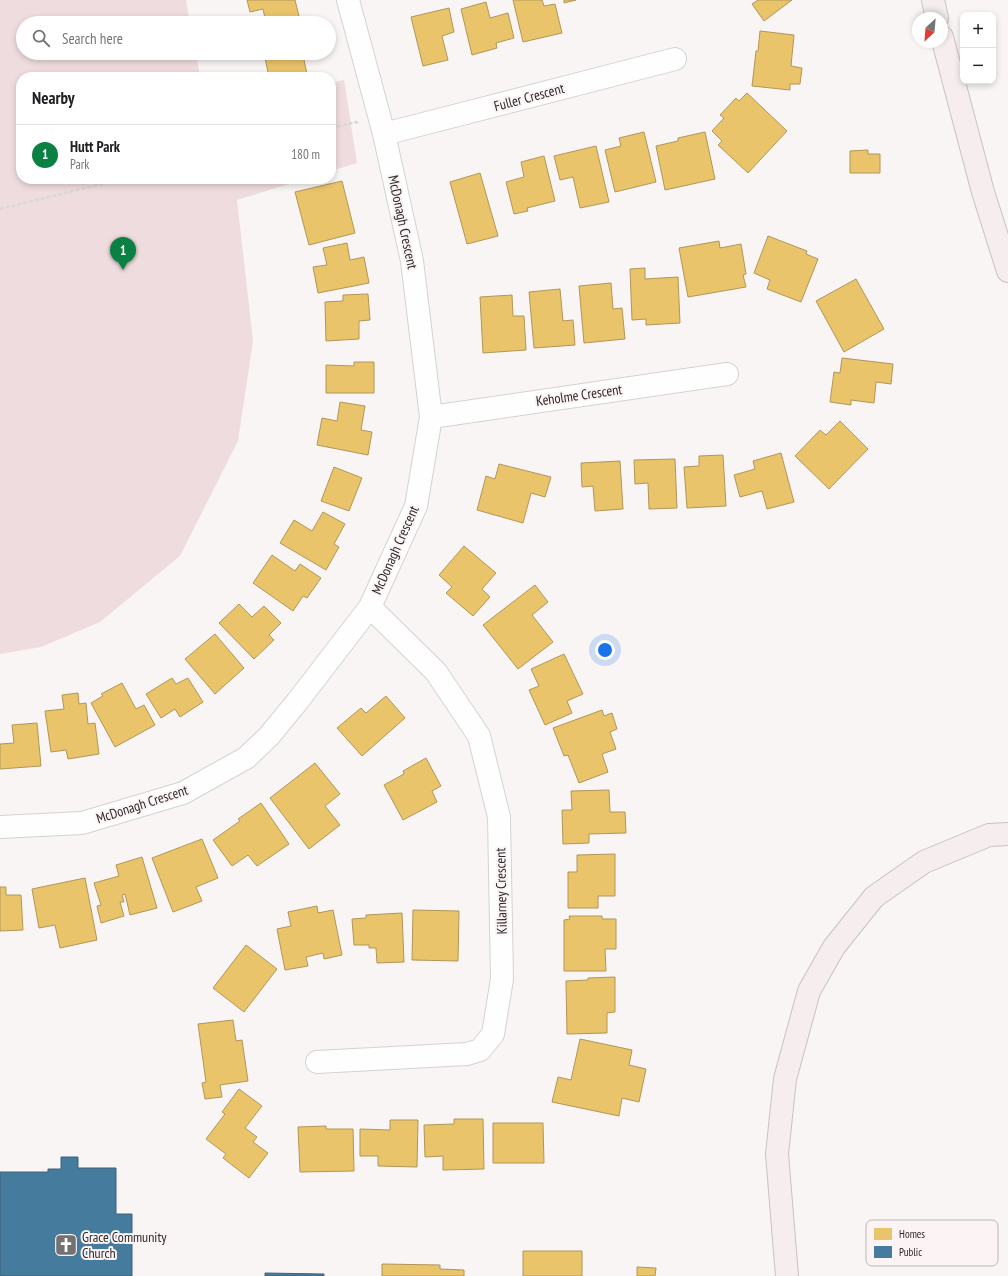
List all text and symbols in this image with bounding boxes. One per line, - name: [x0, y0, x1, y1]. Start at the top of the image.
- north arrow: [912, 12, 948, 48]
- map controls: [960, 12, 996, 84]
- button: +: [960, 12, 996, 48]
- search box: [16, 16, 336, 60]
- icon: search: [30, 27, 52, 49]
- text: Search here: [62, 29, 123, 48]
- button: −: [960, 48, 996, 84]
- street label: Fuller Crescent: [492, 79, 566, 115]
- text: Nearby: [32, 87, 75, 109]
- text: Hutt Park: [70, 137, 120, 156]
- text: 1: [42, 146, 48, 163]
- text: 180 m: [291, 146, 320, 163]
- text: Park: [70, 156, 89, 173]
- street label: McDonagh Crescent: [384, 174, 422, 271]
- pin: 1: [110, 237, 136, 270]
- street label: Keholme Crescent: [535, 380, 623, 410]
- street label: McDonagh Crescent: [367, 503, 423, 597]
- your location: [595, 640, 615, 660]
- street label: McDonagh Crescent: [94, 781, 190, 827]
- street label: Killarney Crescent: [491, 847, 511, 934]
- legend: [866, 1220, 998, 1266]
- text: Homes: [899, 1227, 925, 1241]
- place label: Grace Community Church: [82, 1228, 167, 1262]
- church icon: Grace Community Church: [53, 1232, 79, 1258]
- text: Public: [899, 1245, 922, 1259]

